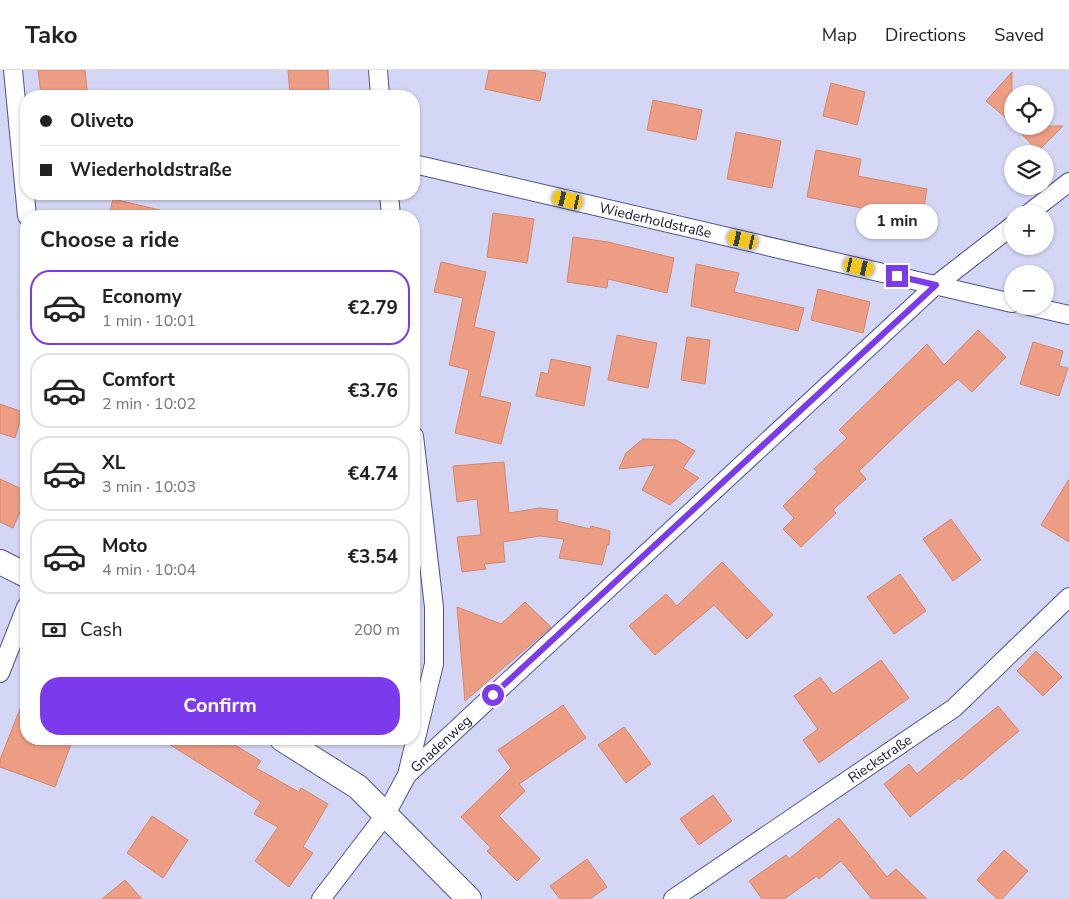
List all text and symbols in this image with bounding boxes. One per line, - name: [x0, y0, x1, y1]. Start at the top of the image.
- text: Tako: [25, 19, 78, 51]
- text: Map: [822, 23, 857, 47]
- text: Directions: [885, 23, 966, 47]
- text: Saved: [994, 23, 1044, 47]
- map controls: [1004, 85, 1054, 315]
- button: locate: [1004, 85, 1054, 135]
- text: Oliveto: [70, 108, 134, 134]
- button: layers: [1004, 145, 1054, 195]
- text: Wiederholdstraße: [70, 157, 232, 183]
- car: [551, 189, 584, 211]
- street label: Wiederholdstraße: [597, 198, 714, 243]
- callout: 1 min: [856, 204, 938, 238]
- button: +: [1004, 205, 1054, 255]
- text: 1 min: [876, 210, 918, 232]
- text: Choose a ride: [40, 225, 179, 255]
- car: [726, 229, 759, 251]
- car: [842, 256, 875, 278]
- route end: [886, 265, 908, 287]
- button: −: [1004, 265, 1054, 315]
- text: Economy: [102, 284, 182, 310]
- icon: car: [42, 285, 87, 330]
- text: €2.79: [348, 295, 398, 321]
- text: 1 min · 10:01: [102, 310, 196, 332]
- text: Comfort: [102, 367, 175, 393]
- icon: car: [42, 368, 87, 413]
- text: €3.76: [348, 378, 398, 404]
- text: 2 min · 10:02: [102, 393, 196, 415]
- text: XL: [102, 450, 125, 476]
- icon: car: [42, 451, 87, 496]
- text: €4.74: [348, 461, 398, 487]
- text: 3 min · 10:03: [102, 476, 196, 498]
- text: Moto: [102, 533, 148, 559]
- icon: car: [42, 534, 87, 579]
- text: €3.54: [348, 544, 398, 570]
- text: 4 min · 10:04: [102, 559, 196, 581]
- icon: cash: [40, 616, 68, 644]
- text: Cash: [80, 617, 122, 643]
- text: 200 m: [353, 619, 400, 641]
- button: Confirm: [40, 677, 400, 735]
- route start: [482, 684, 504, 706]
- street label: Gnadenweg: [407, 711, 476, 777]
- street label: Rieckstraße: [844, 730, 916, 787]

